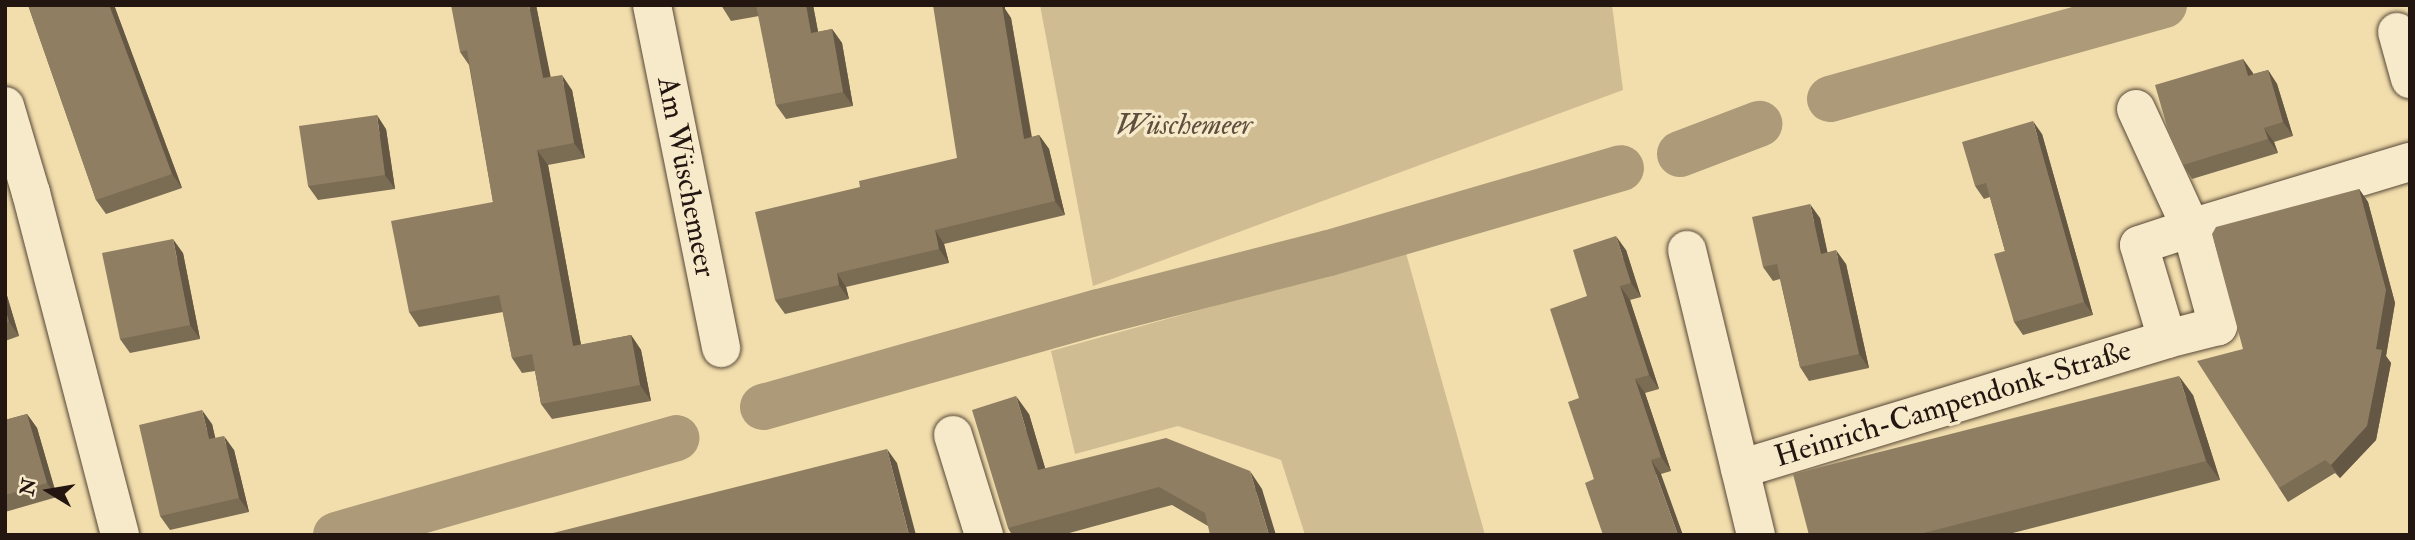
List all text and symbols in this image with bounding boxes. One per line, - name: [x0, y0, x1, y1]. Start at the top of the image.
- street label: Am Wüschemeer: [649, 74, 723, 280]
- park label: Wüschemeer: [1115, 107, 1253, 143]
- street label: Heinrich-Campendonk-Straße: [1771, 333, 2135, 475]
- north arrow: [14, 456, 84, 526]
- text: N: [15, 476, 42, 498]

